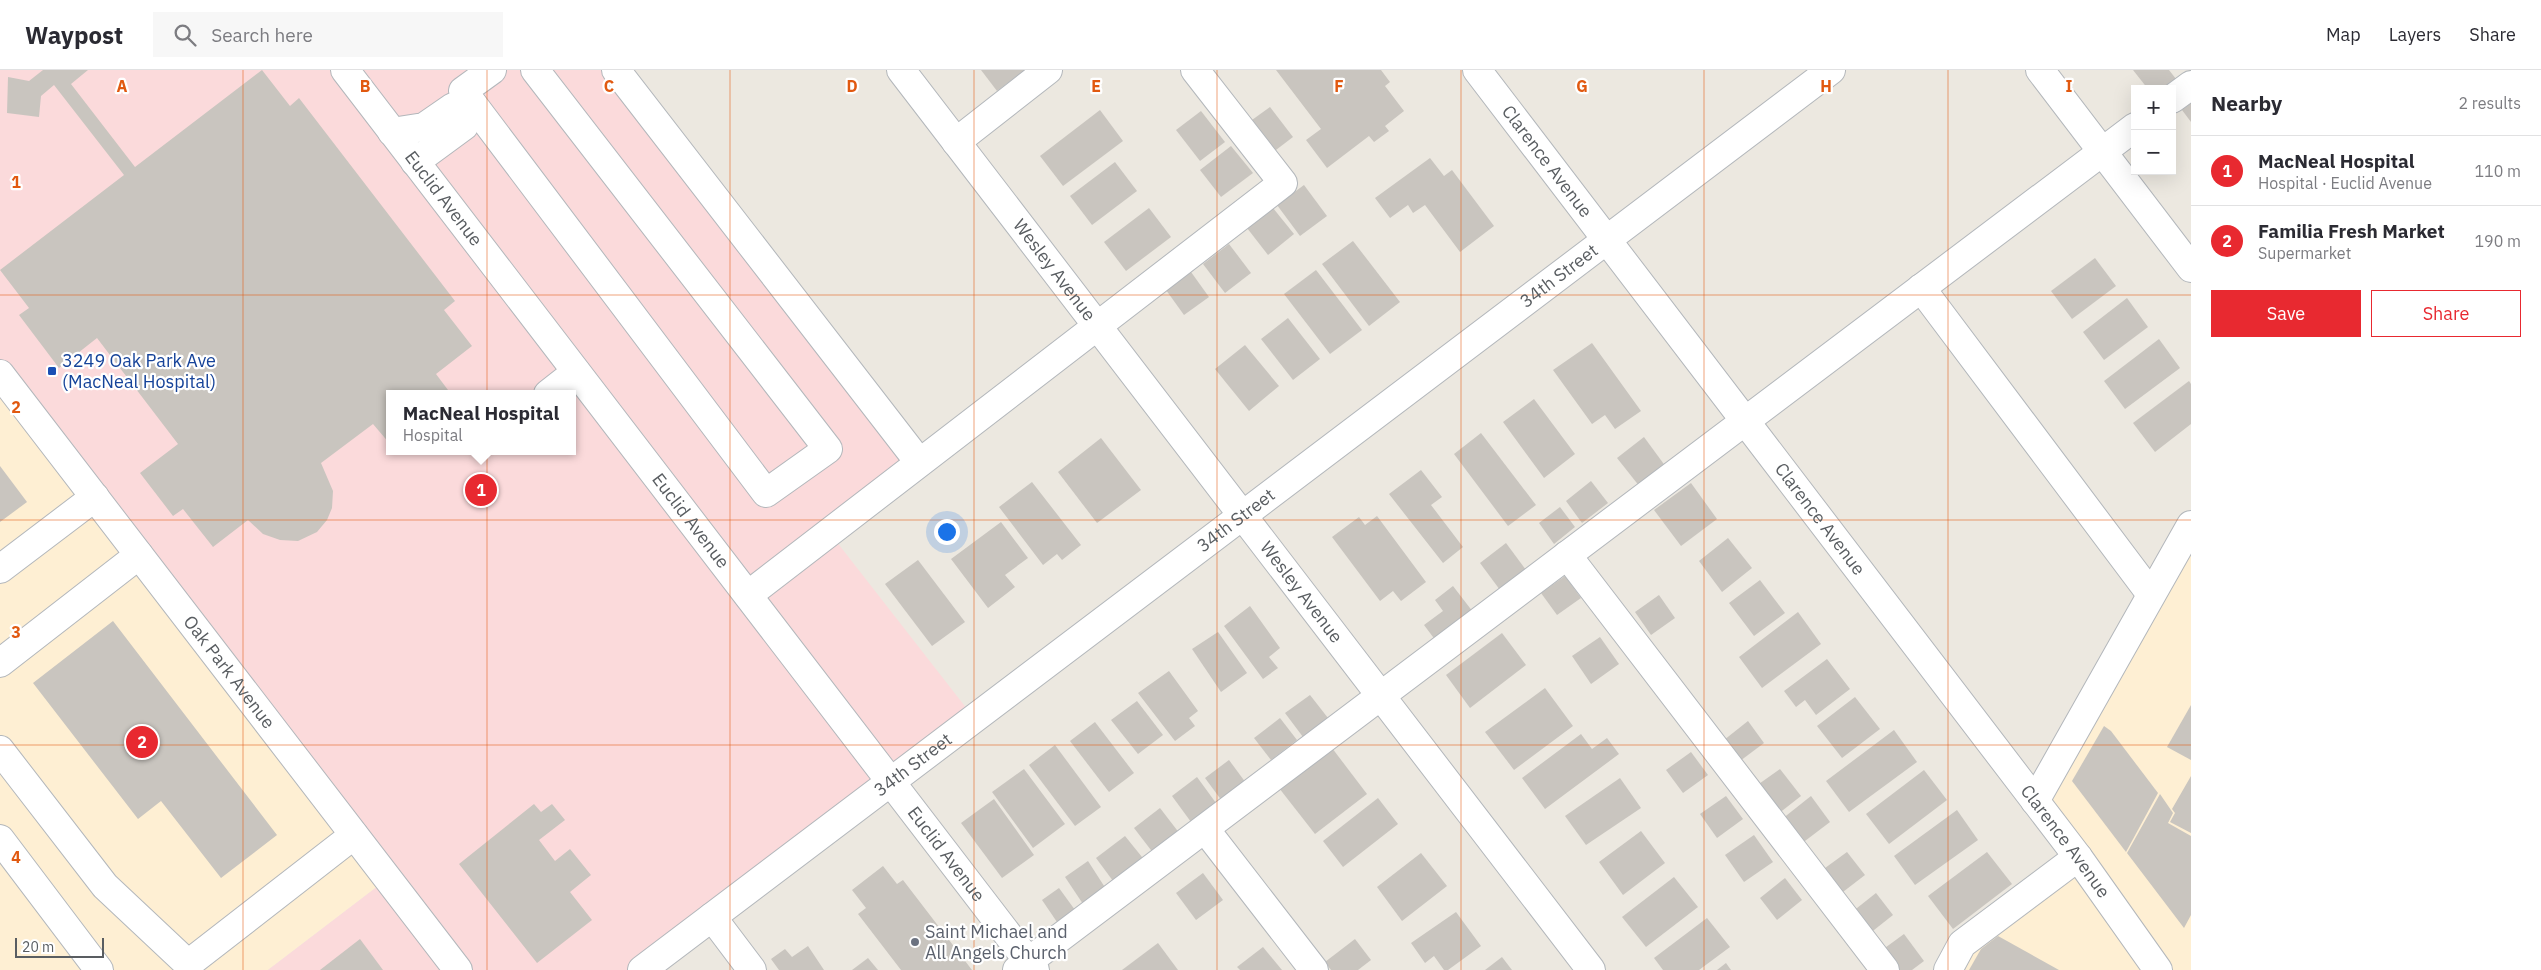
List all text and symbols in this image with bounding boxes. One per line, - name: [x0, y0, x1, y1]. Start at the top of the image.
- search box: [153, 12, 503, 57]
- text: Waypost: [25, 19, 123, 51]
- icon: search: [171, 21, 199, 49]
- text: Search here: [211, 23, 313, 47]
- text: Map: [2326, 23, 2361, 46]
- text: Layers: [2389, 23, 2441, 46]
- text: Share: [2469, 23, 2516, 46]
- text: A: [117, 76, 128, 96]
- text: B: [360, 76, 371, 96]
- text: C: [604, 76, 614, 96]
- text: D: [846, 76, 858, 96]
- text: E: [1091, 76, 1101, 96]
- text: F: [1334, 76, 1344, 96]
- text: G: [1576, 76, 1588, 96]
- text: H: [1820, 76, 1832, 96]
- text: I: [2066, 76, 2073, 96]
- map controls: [2131, 85, 2176, 175]
- button: +: [2131, 85, 2176, 130]
- text: Nearby: [2211, 89, 2282, 117]
- text: 2 results: [2458, 93, 2521, 113]
- street label: Clarence Avenue: [1497, 100, 1598, 222]
- button: −: [2131, 130, 2176, 175]
- street label: Euclid Avenue: [400, 146, 488, 251]
- text: MacNeal Hospital: [2258, 149, 2415, 173]
- text: 1: [2222, 161, 2232, 181]
- text: 110 m: [2474, 161, 2521, 181]
- text: 1: [11, 172, 21, 192]
- text: Hospital · Euclid Avenue: [2258, 173, 2432, 193]
- street label: Wesley Avenue: [1008, 214, 1101, 325]
- text: Familia Fresh Market: [2258, 219, 2445, 243]
- text: 2: [2222, 231, 2232, 251]
- text: 190 m: [2474, 231, 2521, 251]
- street label: 34th Street: [1515, 239, 1602, 312]
- text: Supermarket: [2258, 243, 2351, 263]
- button: Save: [2211, 290, 2361, 337]
- button: Share: [2371, 290, 2521, 337]
- place label: 3249 Oak Park Ave (MacNeal Hospital): [62, 349, 216, 393]
- marker: 3249 Oak Park Ave (MacNeal Hospital): [46, 365, 58, 377]
- popup: [386, 390, 576, 455]
- text: 2: [11, 397, 21, 417]
- text: MacNeal Hospital: [403, 401, 559, 425]
- text: Hospital: [403, 425, 463, 445]
- street label: Clarence Avenue: [1770, 458, 1871, 580]
- street label: Euclid Avenue: [647, 468, 735, 573]
- pin: 1: [465, 471, 497, 509]
- street label: 34th Street: [1192, 483, 1279, 557]
- your location: [934, 519, 960, 545]
- street label: Wesley Avenue: [1255, 536, 1348, 648]
- street label: Oak Park Avenue: [179, 611, 280, 733]
- text: 3: [11, 622, 21, 642]
- pin: 2: [126, 723, 158, 761]
- street label: 34th Street: [869, 728, 956, 801]
- street label: Clarence Avenue: [2016, 780, 2115, 902]
- street label: Euclid Avenue: [903, 802, 990, 906]
- text: 4: [11, 847, 21, 867]
- place label: Saint Michael and All Angels Church: [925, 920, 1068, 964]
- scale bar: [15, 935, 104, 958]
- marker: Saint Michael and All Angels Church: [909, 936, 921, 948]
- text: 20 m: [22, 938, 54, 956]

